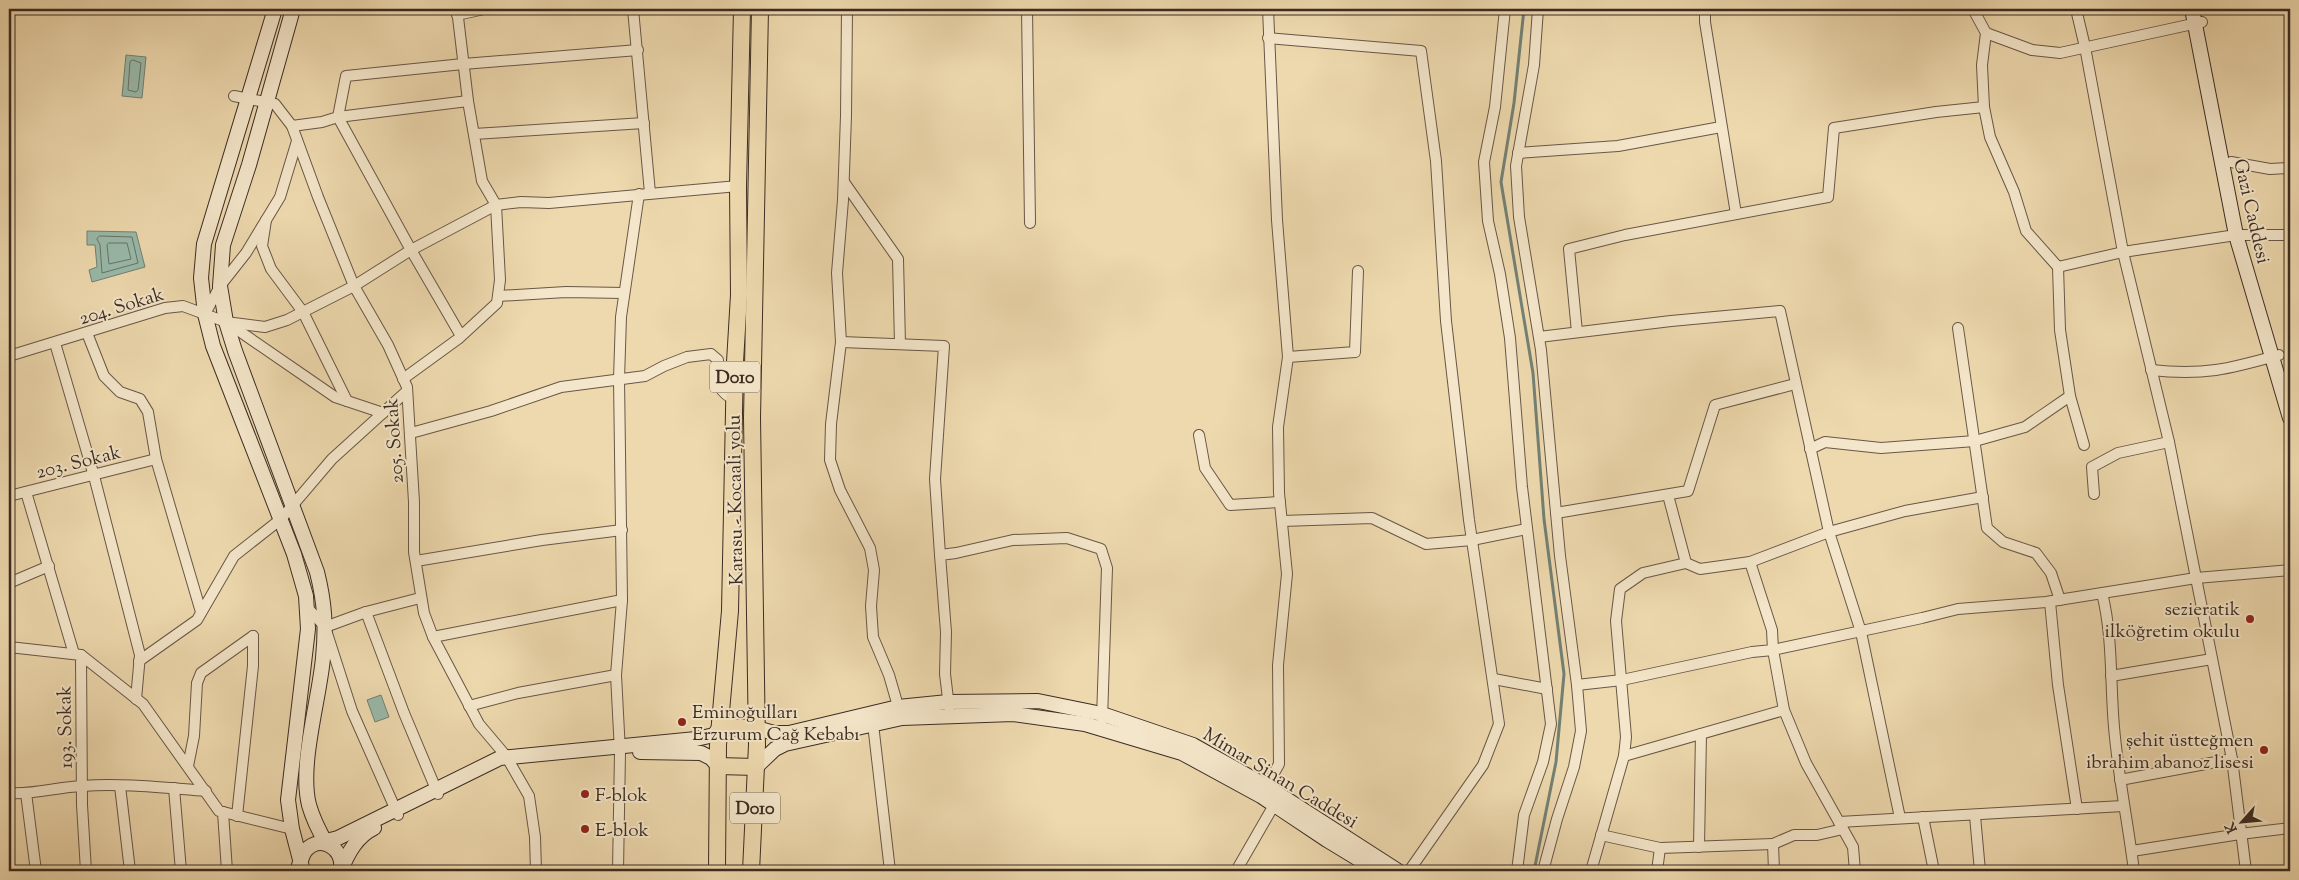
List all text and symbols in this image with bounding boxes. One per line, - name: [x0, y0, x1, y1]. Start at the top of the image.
- street label: Gazi Caddesi: [2225, 156, 2276, 267]
- street label: 204. Sokak: [76, 281, 168, 333]
- road number: D010: [710, 362, 760, 392]
- street label: 205. Sokak: [379, 397, 412, 484]
- street label: Karasu - Kocaali yolu: [722, 414, 751, 586]
- street label: 203. Sokak: [33, 440, 124, 487]
- place label: sezieratik ilköğretim okulu: [2105, 597, 2241, 646]
- marker: sezieratik ilköğretim okulu: [2244, 613, 2256, 625]
- street label: 193. Sokak: [52, 685, 81, 769]
- place label: Eminoğulları Erzurum Cağ Kebabı: [692, 700, 860, 749]
- marker: Eminoğulları Erzurum Cağ Kebabı: [676, 716, 688, 728]
- street label: Mimar Sinan Caddesi: [1197, 722, 1362, 836]
- place label: şehit üstteğmen ibrahim abanoz lisesi: [2086, 728, 2254, 777]
- marker: şehit üstteğmen ibrahim abanoz lisesi: [2258, 744, 2270, 756]
- place label: F-blok: [595, 783, 648, 810]
- marker: F-blok: [579, 788, 591, 800]
- road number: D010: [730, 792, 780, 824]
- north arrow: [2216, 798, 2266, 848]
- text: K: [2221, 817, 2243, 836]
- place label: E-blok: [595, 818, 649, 845]
- marker: E-blok: [579, 823, 591, 835]

